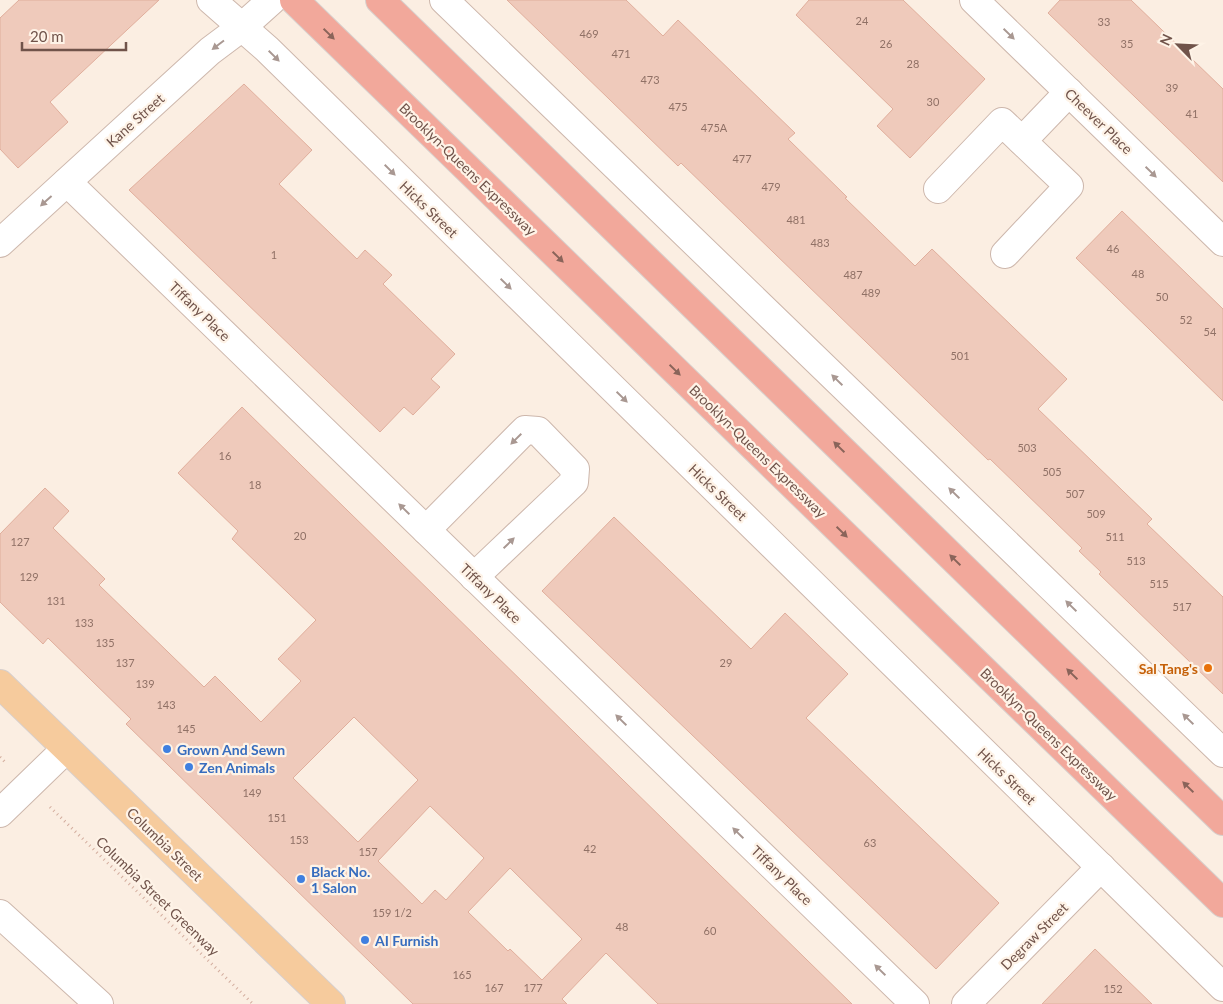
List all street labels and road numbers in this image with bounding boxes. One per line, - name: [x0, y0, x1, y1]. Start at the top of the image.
- street label: Cheever Place: [1062, 85, 1136, 157]
- street label: Kane Street: [103, 90, 167, 150]
- street label: Brooklyn-Queens Expressway: [396, 99, 540, 239]
- street label: Hicks Street: [396, 177, 462, 241]
- street label: Tiffany Place: [166, 278, 234, 344]
- street label: Brooklyn-Queens Expressway: [686, 381, 830, 521]
- street label: Hicks Street: [685, 460, 751, 524]
- street label: Tiffany Place: [457, 560, 525, 626]
- street label: Brooklyn-Queens Expressway: [977, 664, 1121, 804]
- street label: Hicks Street: [974, 744, 1040, 808]
- street label: Columbia Street: [124, 804, 206, 884]
- street label: Columbia Street Greenway: [93, 833, 224, 960]
- street label: Tiffany Place: [748, 842, 816, 908]
- street label: Degraw Street: [997, 899, 1071, 973]

